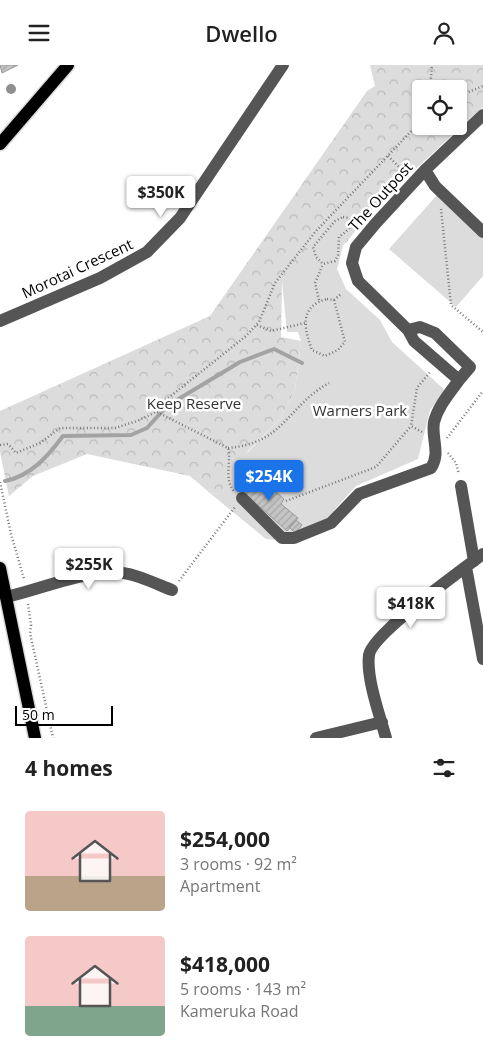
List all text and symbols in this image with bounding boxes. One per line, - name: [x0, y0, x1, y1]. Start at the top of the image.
- text: Dwello: [205, 18, 278, 48]
- icon: menu: [25, 19, 53, 47]
- icon: person: [430, 19, 458, 47]
- map controls: [412, 80, 467, 135]
- button: locate: [412, 80, 467, 135]
- street label: The Outpost: [344, 157, 416, 235]
- pin: $350K: [126, 175, 196, 218]
- text: $350K: [137, 181, 185, 203]
- street label: Morotai Crescent: [18, 234, 136, 302]
- park label: Keep Reserve: [147, 393, 241, 413]
- park label: Warners Park: [313, 400, 407, 420]
- pin: $254K: [234, 459, 304, 502]
- text: $254K: [245, 465, 293, 487]
- pin: $255K: [54, 547, 124, 590]
- text: $255K: [65, 553, 113, 575]
- pin: $418K: [376, 587, 446, 629]
- text: $418K: [387, 592, 435, 614]
- scale bar: [15, 703, 112, 726]
- text: 50 m: [22, 705, 55, 724]
- text: 4 homes: [25, 754, 113, 782]
- icon: filters: [430, 754, 458, 782]
- text: $254,000: [180, 825, 270, 853]
- icon: home: [65, 831, 125, 891]
- text: 3 rooms · 92 m²: [180, 853, 297, 875]
- text: Apartment: [180, 875, 260, 897]
- text: $418,000: [180, 950, 270, 978]
- icon: home: [65, 956, 125, 1016]
- text: 5 rooms · 143 m²: [180, 978, 306, 1000]
- text: Kameruka Road: [180, 1000, 298, 1022]

